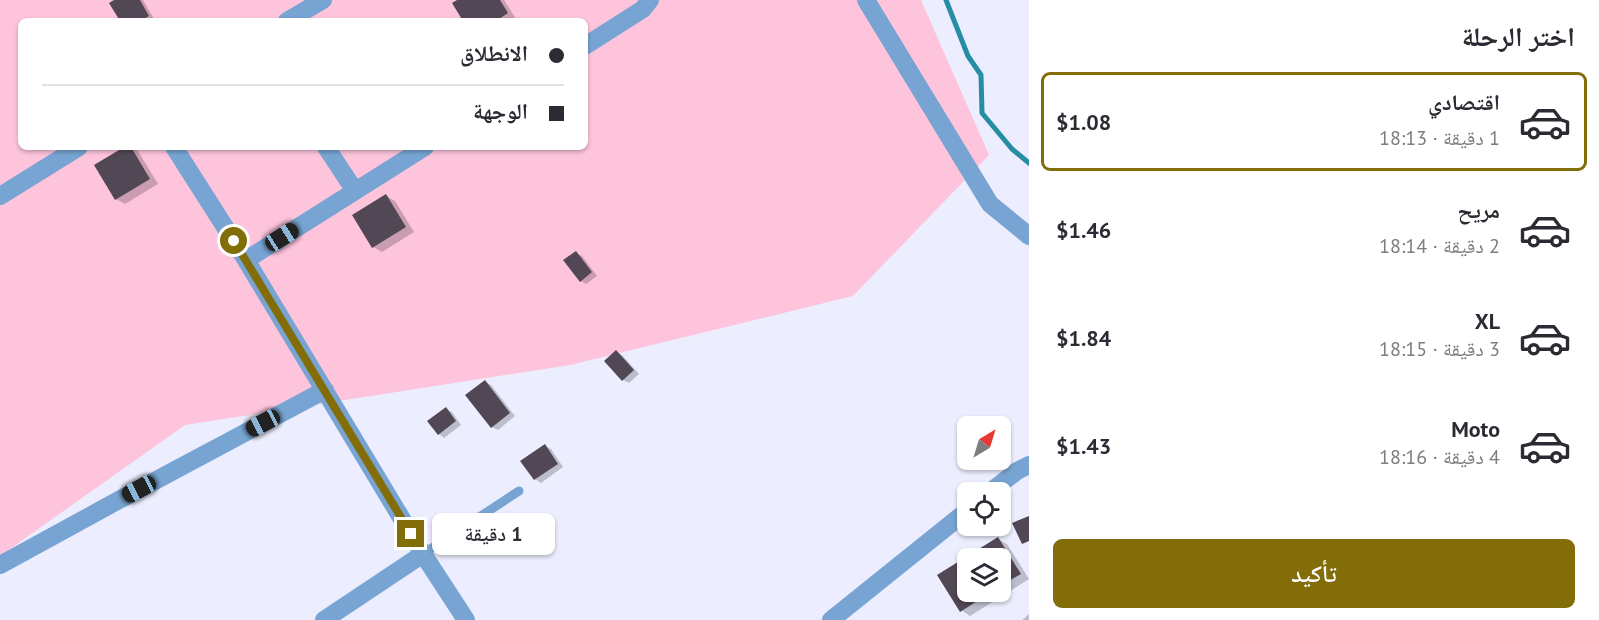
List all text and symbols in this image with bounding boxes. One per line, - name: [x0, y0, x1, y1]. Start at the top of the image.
- text: اختر الرحلة: [1462, 19, 1575, 53]
- text: الانطلاق: [460, 39, 528, 67]
- text: اقتصادي: [1428, 88, 1500, 116]
- icon: car: [1518, 95, 1572, 149]
- text: الوجهة: [473, 97, 528, 125]
- text: $1.08: [1056, 108, 1111, 136]
- text: 1 دقيقة · 18:13: [1379, 125, 1500, 151]
- text: مريح: [1457, 196, 1500, 224]
- icon: car: [1518, 203, 1572, 257]
- text: $1.46: [1056, 216, 1111, 244]
- car: [262, 220, 302, 254]
- route start: [220, 227, 247, 254]
- text: 2 دقيقة · 18:14: [1379, 233, 1500, 259]
- text: XL: [1475, 307, 1500, 335]
- icon: car: [1518, 311, 1572, 365]
- text: $1.84: [1056, 324, 1111, 352]
- text: 3 دقيقة · 18:15: [1379, 336, 1500, 362]
- car: [243, 407, 283, 439]
- text: Moto: [1451, 415, 1500, 443]
- north arrow: [957, 416, 1011, 470]
- map controls: [957, 416, 1011, 602]
- icon: car: [1518, 419, 1572, 473]
- text: $1.43: [1056, 432, 1111, 460]
- text: 4 دقيقة · 18:16: [1379, 444, 1500, 470]
- car: [119, 473, 159, 505]
- button: locate: [957, 482, 1011, 536]
- callout: 1 دقيقة: [432, 513, 555, 555]
- route end: [397, 520, 424, 547]
- text: 1 دقيقة: [465, 521, 522, 547]
- button: تأكيد: [1053, 539, 1575, 608]
- button: layers: [957, 548, 1011, 602]

